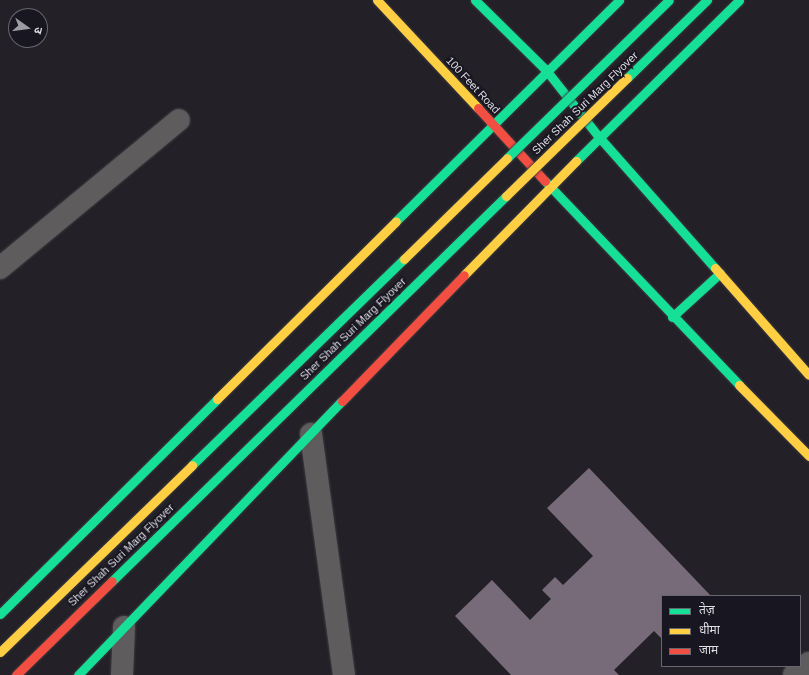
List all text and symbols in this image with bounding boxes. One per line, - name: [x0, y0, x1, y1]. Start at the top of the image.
- north arrow: [8, 8, 48, 48]
- text: उ: [32, 26, 45, 35]
- street label: Sher Shah Suri Marg Flyover: [529, 49, 641, 157]
- street label: 100 Feet Road: [443, 54, 503, 116]
- street label: Sher Shah Suri Marg Flyover: [297, 275, 409, 383]
- street label: Sher Shah Suri Marg Flyover: [65, 501, 177, 609]
- legend: [661, 595, 801, 667]
- text: तेज़: [699, 603, 715, 617]
- text: धीमा: [699, 623, 720, 637]
- text: जाम: [699, 643, 718, 657]

